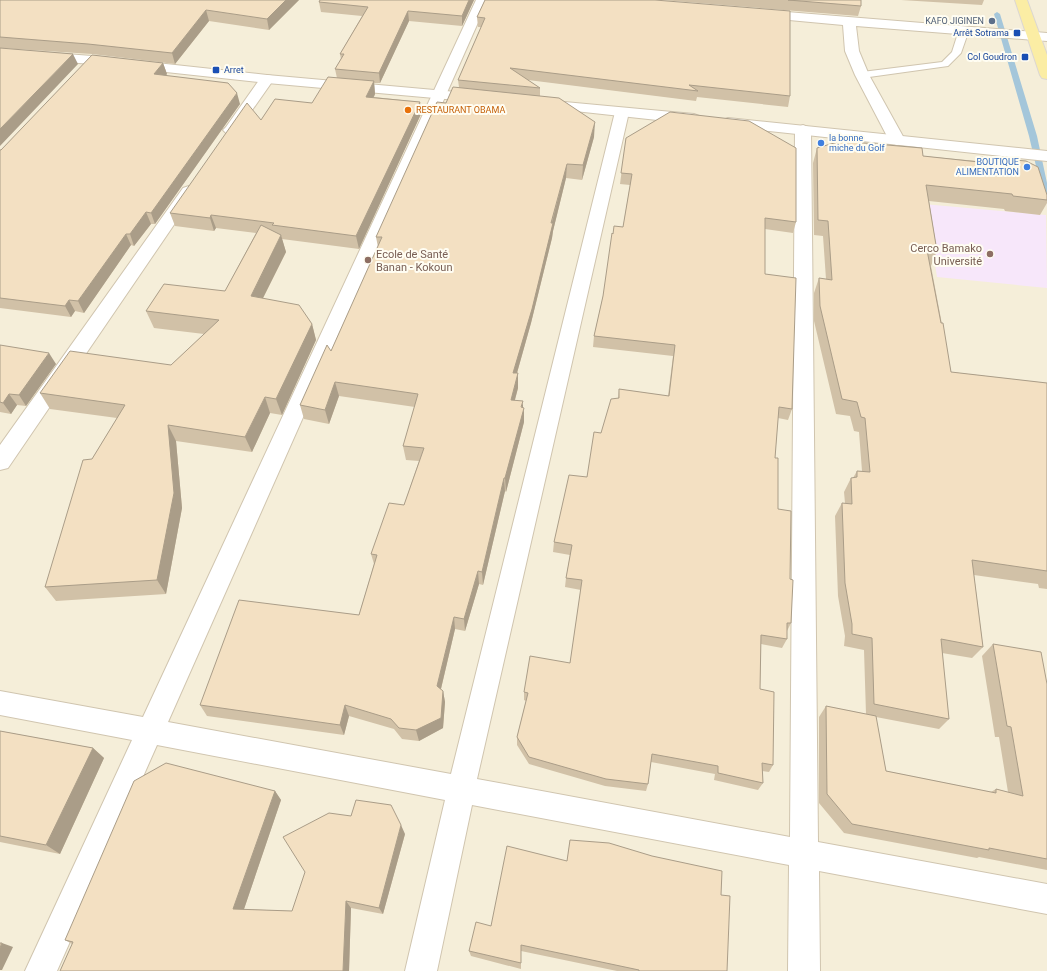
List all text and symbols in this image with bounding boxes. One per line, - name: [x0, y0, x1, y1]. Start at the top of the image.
- place label: KAFO JIGINEN: [925, 16, 984, 26]
- marker: KAFO JIGINEN: [987, 16, 997, 26]
- place label: Arrêt Sotrama: [953, 28, 1009, 38]
- marker: Arrêt Sotrama: [1012, 28, 1022, 38]
- place label: Col Goudron: [967, 52, 1017, 62]
- marker: Col Goudron: [1020, 52, 1030, 62]
- marker: Arret: [211, 65, 221, 75]
- place label: Arret: [224, 65, 244, 75]
- marker: RESTAURANT OBAMA: [403, 105, 413, 115]
- place label: RESTAURANT OBAMA: [416, 105, 505, 115]
- place label: la bonne miche du Golf: [829, 133, 885, 153]
- marker: la bonne miche du Golf: [816, 138, 826, 148]
- place label: BOUTIQUE ALIMENTATION: [956, 157, 1019, 177]
- marker: BOUTIQUE ALIMENTATION: [1022, 162, 1032, 172]
- place label: Cerco Bamako Université: [910, 242, 982, 268]
- place label: Ecole de Santé Banan - Kokoun: [376, 248, 452, 274]
- marker: Cerco Bamako Université: [985, 249, 995, 259]
- marker: Ecole de Santé Banan - Kokoun: [363, 255, 373, 265]

